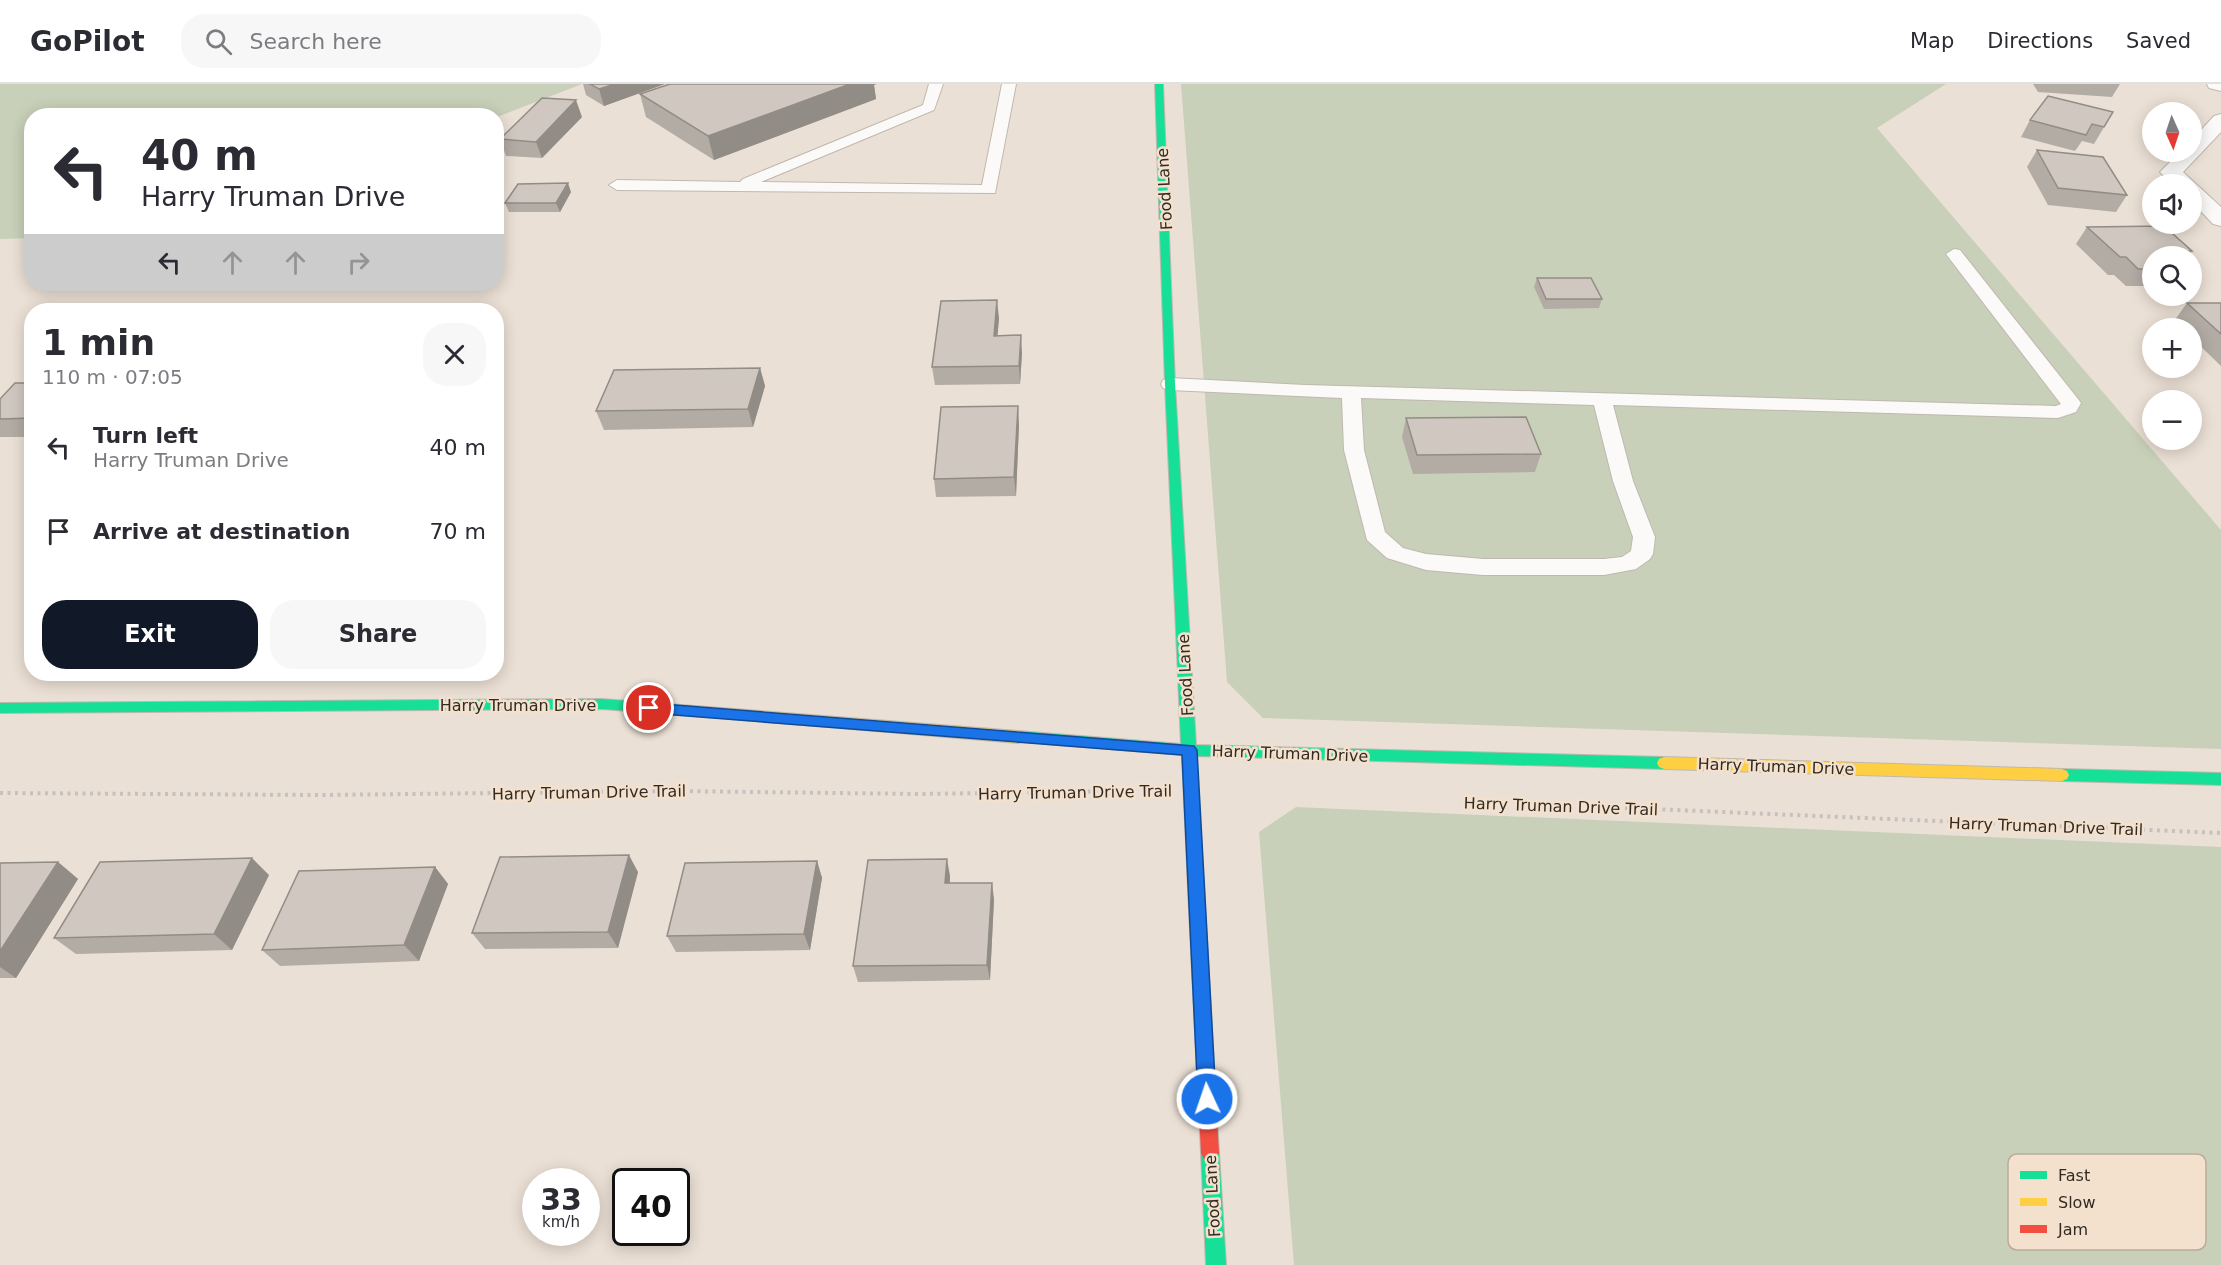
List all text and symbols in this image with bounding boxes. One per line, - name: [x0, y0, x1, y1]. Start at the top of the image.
- search box: [181, 14, 601, 68]
- text: GoPilot: [30, 25, 145, 58]
- icon: search: [202, 25, 235, 58]
- text: Search here: [250, 29, 382, 54]
- text: Map: [1910, 29, 1954, 53]
- text: Directions: [1987, 29, 2093, 53]
- text: Saved: [2126, 29, 2191, 53]
- north arrow: [2142, 102, 2202, 162]
- map controls: [2142, 102, 2202, 450]
- text: 40 m: [141, 131, 258, 180]
- icon: left: [42, 132, 120, 210]
- street label: Food Lane: [1153, 147, 1176, 230]
- button: sound: [2142, 174, 2202, 234]
- text: Harry Truman Drive: [141, 181, 405, 212]
- icon: left: [153, 246, 186, 279]
- icon: ahead: [216, 246, 249, 279]
- icon: ahead: [279, 246, 312, 279]
- icon: right: [342, 246, 375, 279]
- button: search: [2142, 246, 2202, 306]
- button: +: [2142, 318, 2202, 378]
- text: 1 min: [42, 322, 155, 363]
- button: close: [423, 323, 486, 386]
- text: 110 m · 07:05: [42, 365, 183, 389]
- button: −: [2142, 390, 2202, 450]
- text: Turn left: [93, 423, 198, 448]
- icon: left: [42, 431, 75, 464]
- text: 40 m: [430, 435, 486, 460]
- text: Harry Truman Drive: [93, 448, 289, 472]
- icon: arrive: [42, 515, 75, 548]
- text: Arrive at destination: [93, 519, 350, 544]
- text: 70 m: [430, 519, 486, 544]
- button: Exit: [42, 600, 258, 669]
- button: Share: [270, 600, 486, 669]
- street label: Food Lane: [1174, 633, 1197, 716]
- pin: [623, 682, 674, 733]
- icon: arrive: [632, 691, 665, 724]
- street label: Harry Truman Drive: [440, 696, 596, 715]
- street label: Harry Truman Drive: [1211, 741, 1369, 766]
- street label: Harry Truman Drive: [1697, 754, 1855, 779]
- street label: Harry Truman Drive Trail: [492, 781, 686, 804]
- street label: Harry Truman Drive Trail: [978, 781, 1172, 804]
- street label: Harry Truman Drive Trail: [1463, 794, 1658, 819]
- street label: Harry Truman Drive Trail: [1948, 814, 2143, 839]
- position arrow: [1175, 1067, 1239, 1131]
- street label: Food Lane: [1201, 1154, 1224, 1237]
- legend: [2008, 1154, 2206, 1250]
- text: Fast: [2058, 1166, 2090, 1185]
- speed limit sign: 40: [612, 1168, 690, 1246]
- text: 33: [540, 1182, 582, 1217]
- text: Slow: [2058, 1193, 2095, 1212]
- text: km/h: [542, 1213, 580, 1231]
- text: Jam: [2057, 1220, 2088, 1239]

